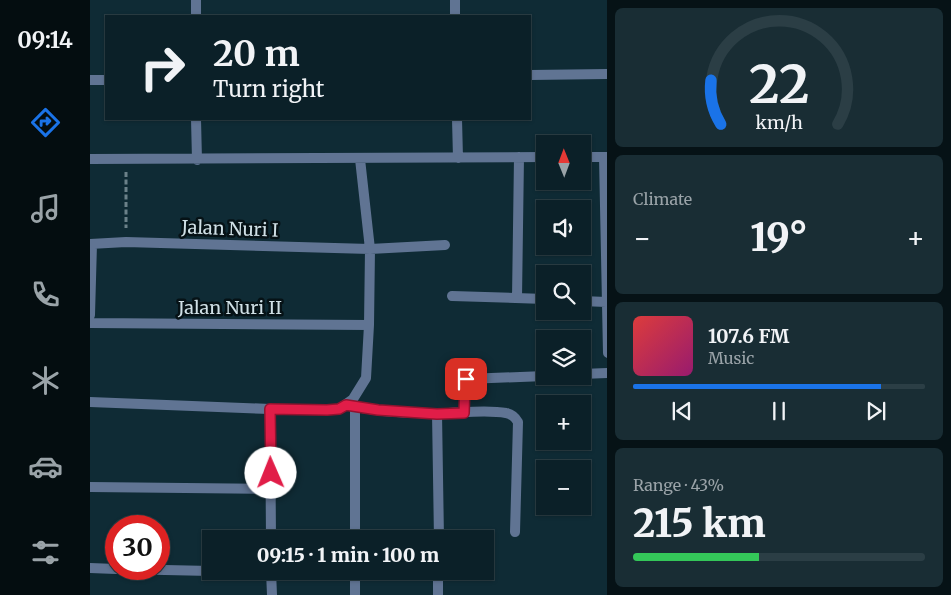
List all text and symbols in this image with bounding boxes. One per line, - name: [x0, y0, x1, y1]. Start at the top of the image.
- text: 09:14: [17, 26, 73, 54]
- text: 20 m: [213, 32, 300, 76]
- icon: right: [130, 35, 195, 100]
- text: 22: [749, 52, 809, 117]
- text: Turn right: [213, 75, 324, 103]
- icon: directions: [28, 105, 63, 140]
- text: km/h: [755, 111, 803, 134]
- north arrow: [536, 135, 591, 190]
- map controls: [536, 135, 591, 515]
- text: Climate: [633, 189, 692, 209]
- icon: music: [28, 191, 63, 226]
- button: sound: [536, 200, 591, 255]
- text: 19°: [750, 214, 808, 261]
- street label: Jalan Nuri I: [180, 215, 279, 242]
- text: −: [633, 220, 652, 256]
- text: +: [906, 220, 925, 256]
- button: search: [536, 265, 591, 320]
- icon: phone: [28, 277, 63, 312]
- street label: Jalan Nuri II: [177, 296, 282, 319]
- text: 107.6 FM: [708, 324, 789, 348]
- button: layers: [536, 330, 591, 385]
- text: Music: [708, 348, 754, 368]
- pin: [445, 358, 487, 400]
- icon: climate: [28, 363, 63, 398]
- icon: arrive: [452, 365, 480, 393]
- button: +: [536, 395, 591, 450]
- icon: previous: [668, 397, 696, 425]
- icon: pause: [765, 397, 793, 425]
- icon: next: [862, 397, 890, 425]
- position arrow: [244, 446, 296, 498]
- icon: car: [28, 449, 63, 484]
- button: −: [536, 460, 591, 515]
- text: Range · 43%: [633, 475, 724, 495]
- text: 215 km: [633, 500, 766, 547]
- speed limit sign: 30: [105, 515, 170, 580]
- icon: filters: [28, 535, 63, 570]
- text: 09:15 · 1 min · 100 m: [257, 543, 439, 567]

